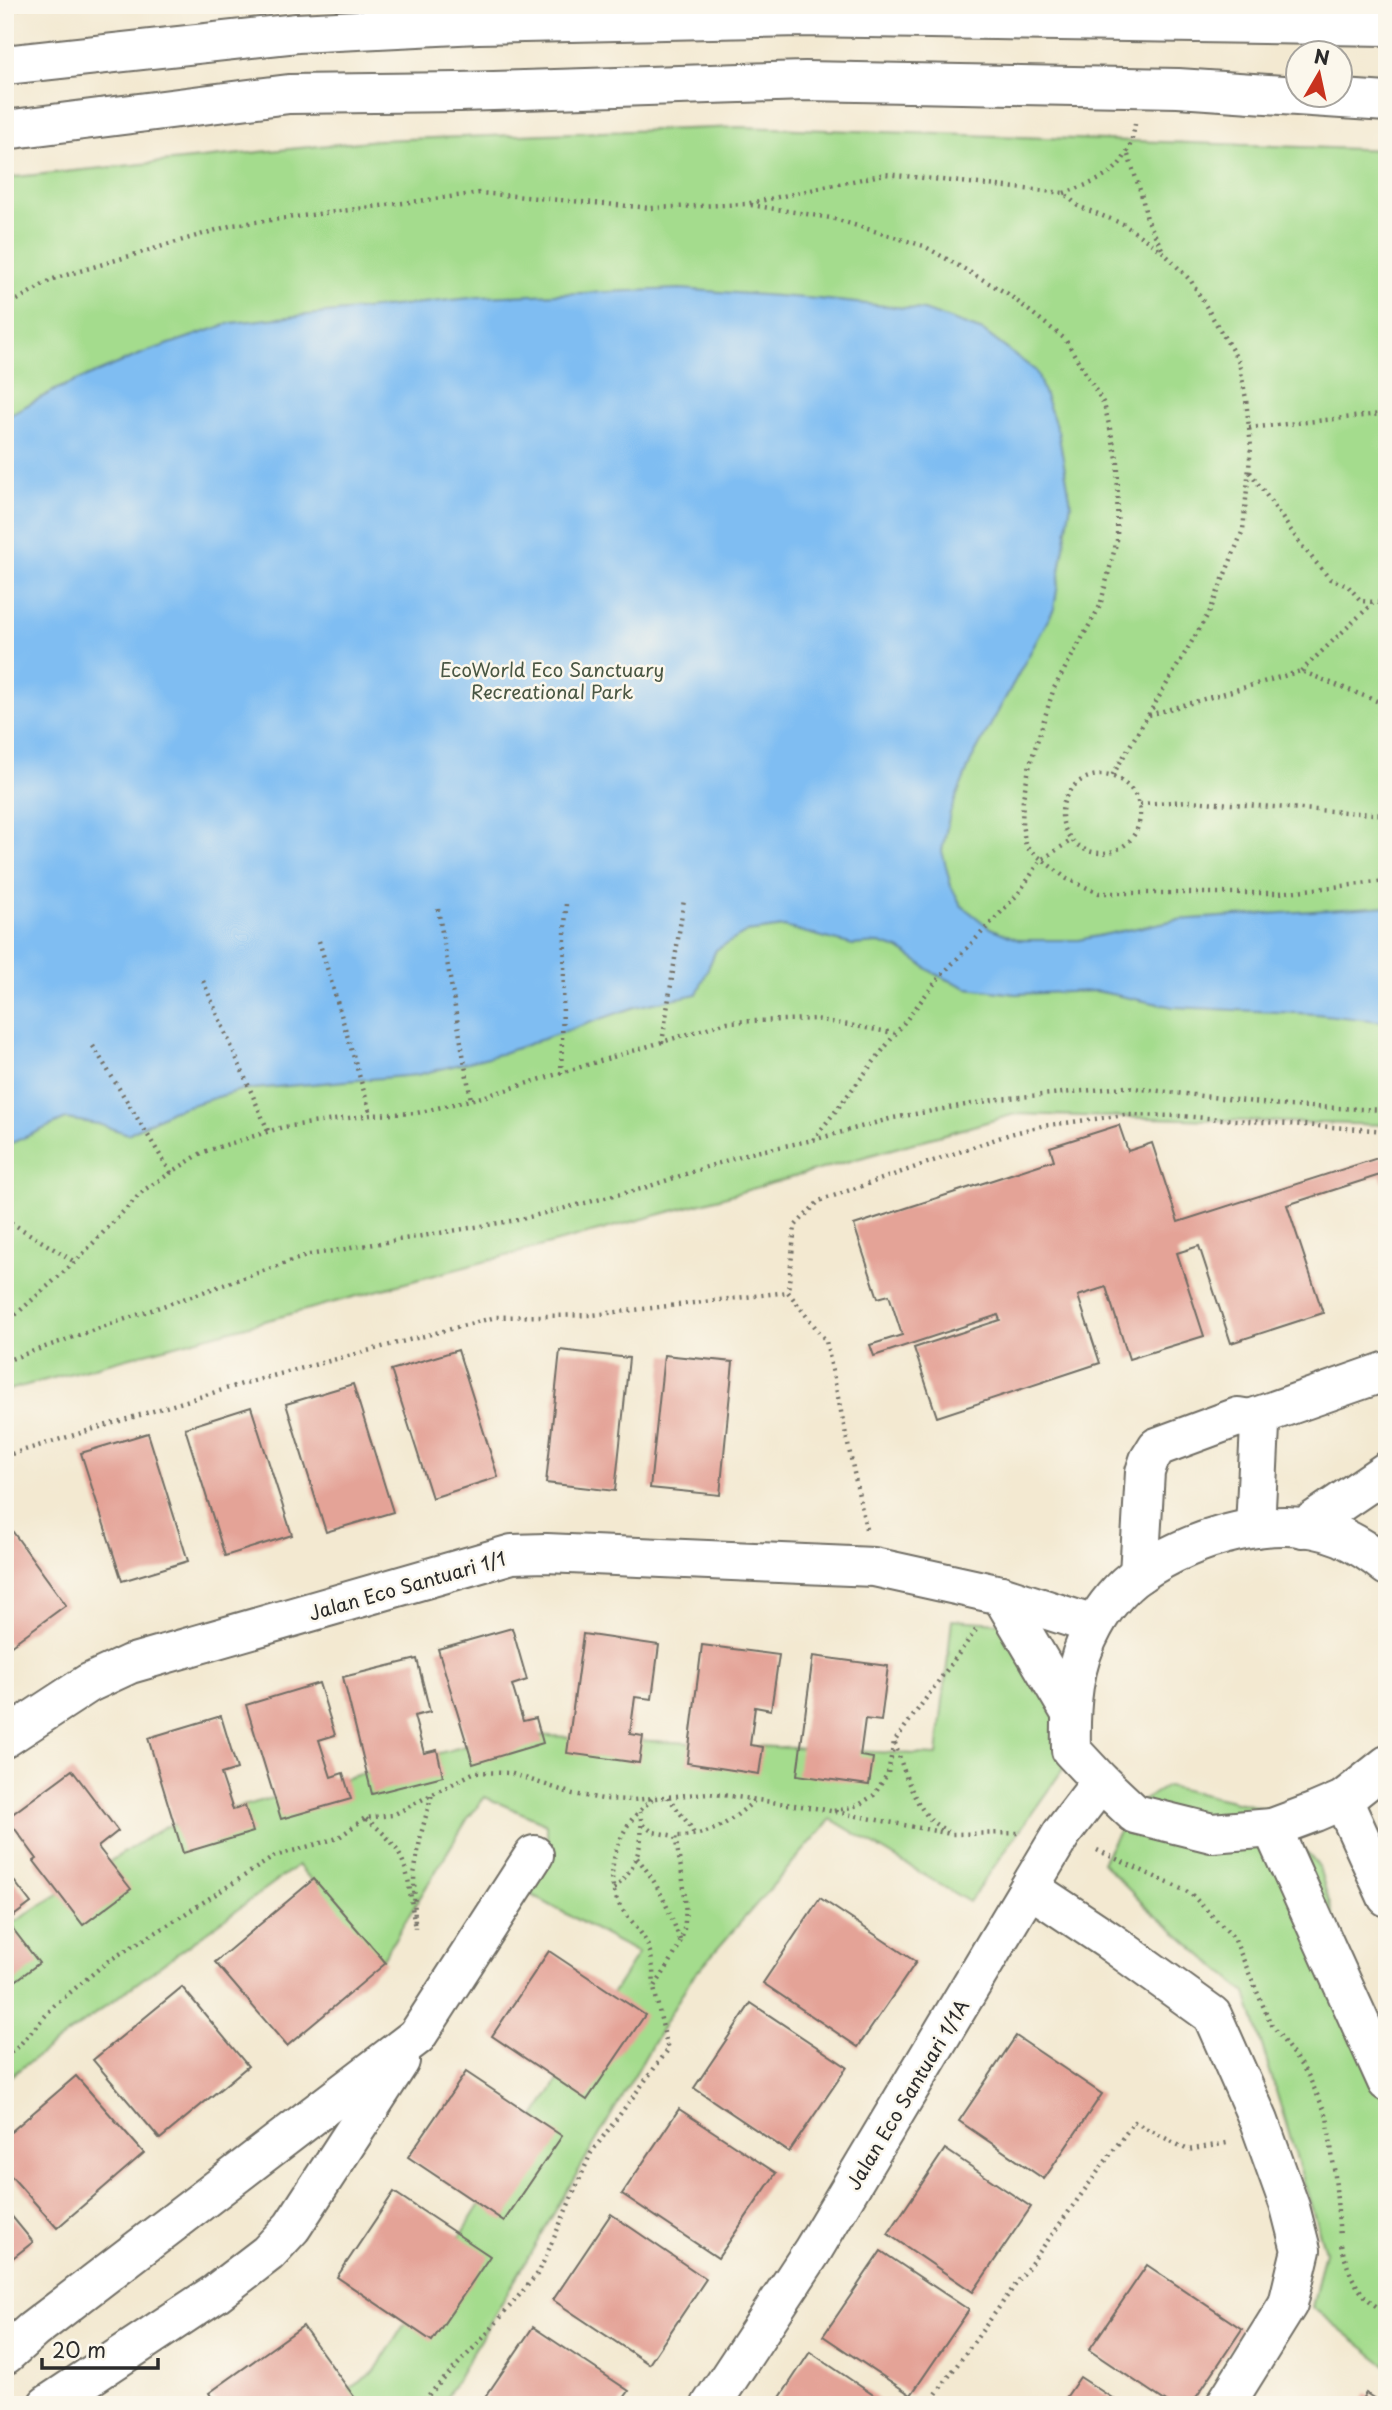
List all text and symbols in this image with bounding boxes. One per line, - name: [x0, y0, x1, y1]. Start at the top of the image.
- north arrow: [1284, 38, 1354, 108]
- text: N: [1312, 41, 1331, 71]
- park label: EcoWorld Eco Sanctuary Recreational Park: [440, 655, 664, 705]
- street label: Jalan Eco Santuari 1/1: [305, 1543, 509, 1627]
- street label: Jalan Eco Santuari 1/1A: [839, 1993, 975, 2194]
- scale bar: [42, 2326, 158, 2370]
- text: 20 m: [52, 2333, 106, 2365]

